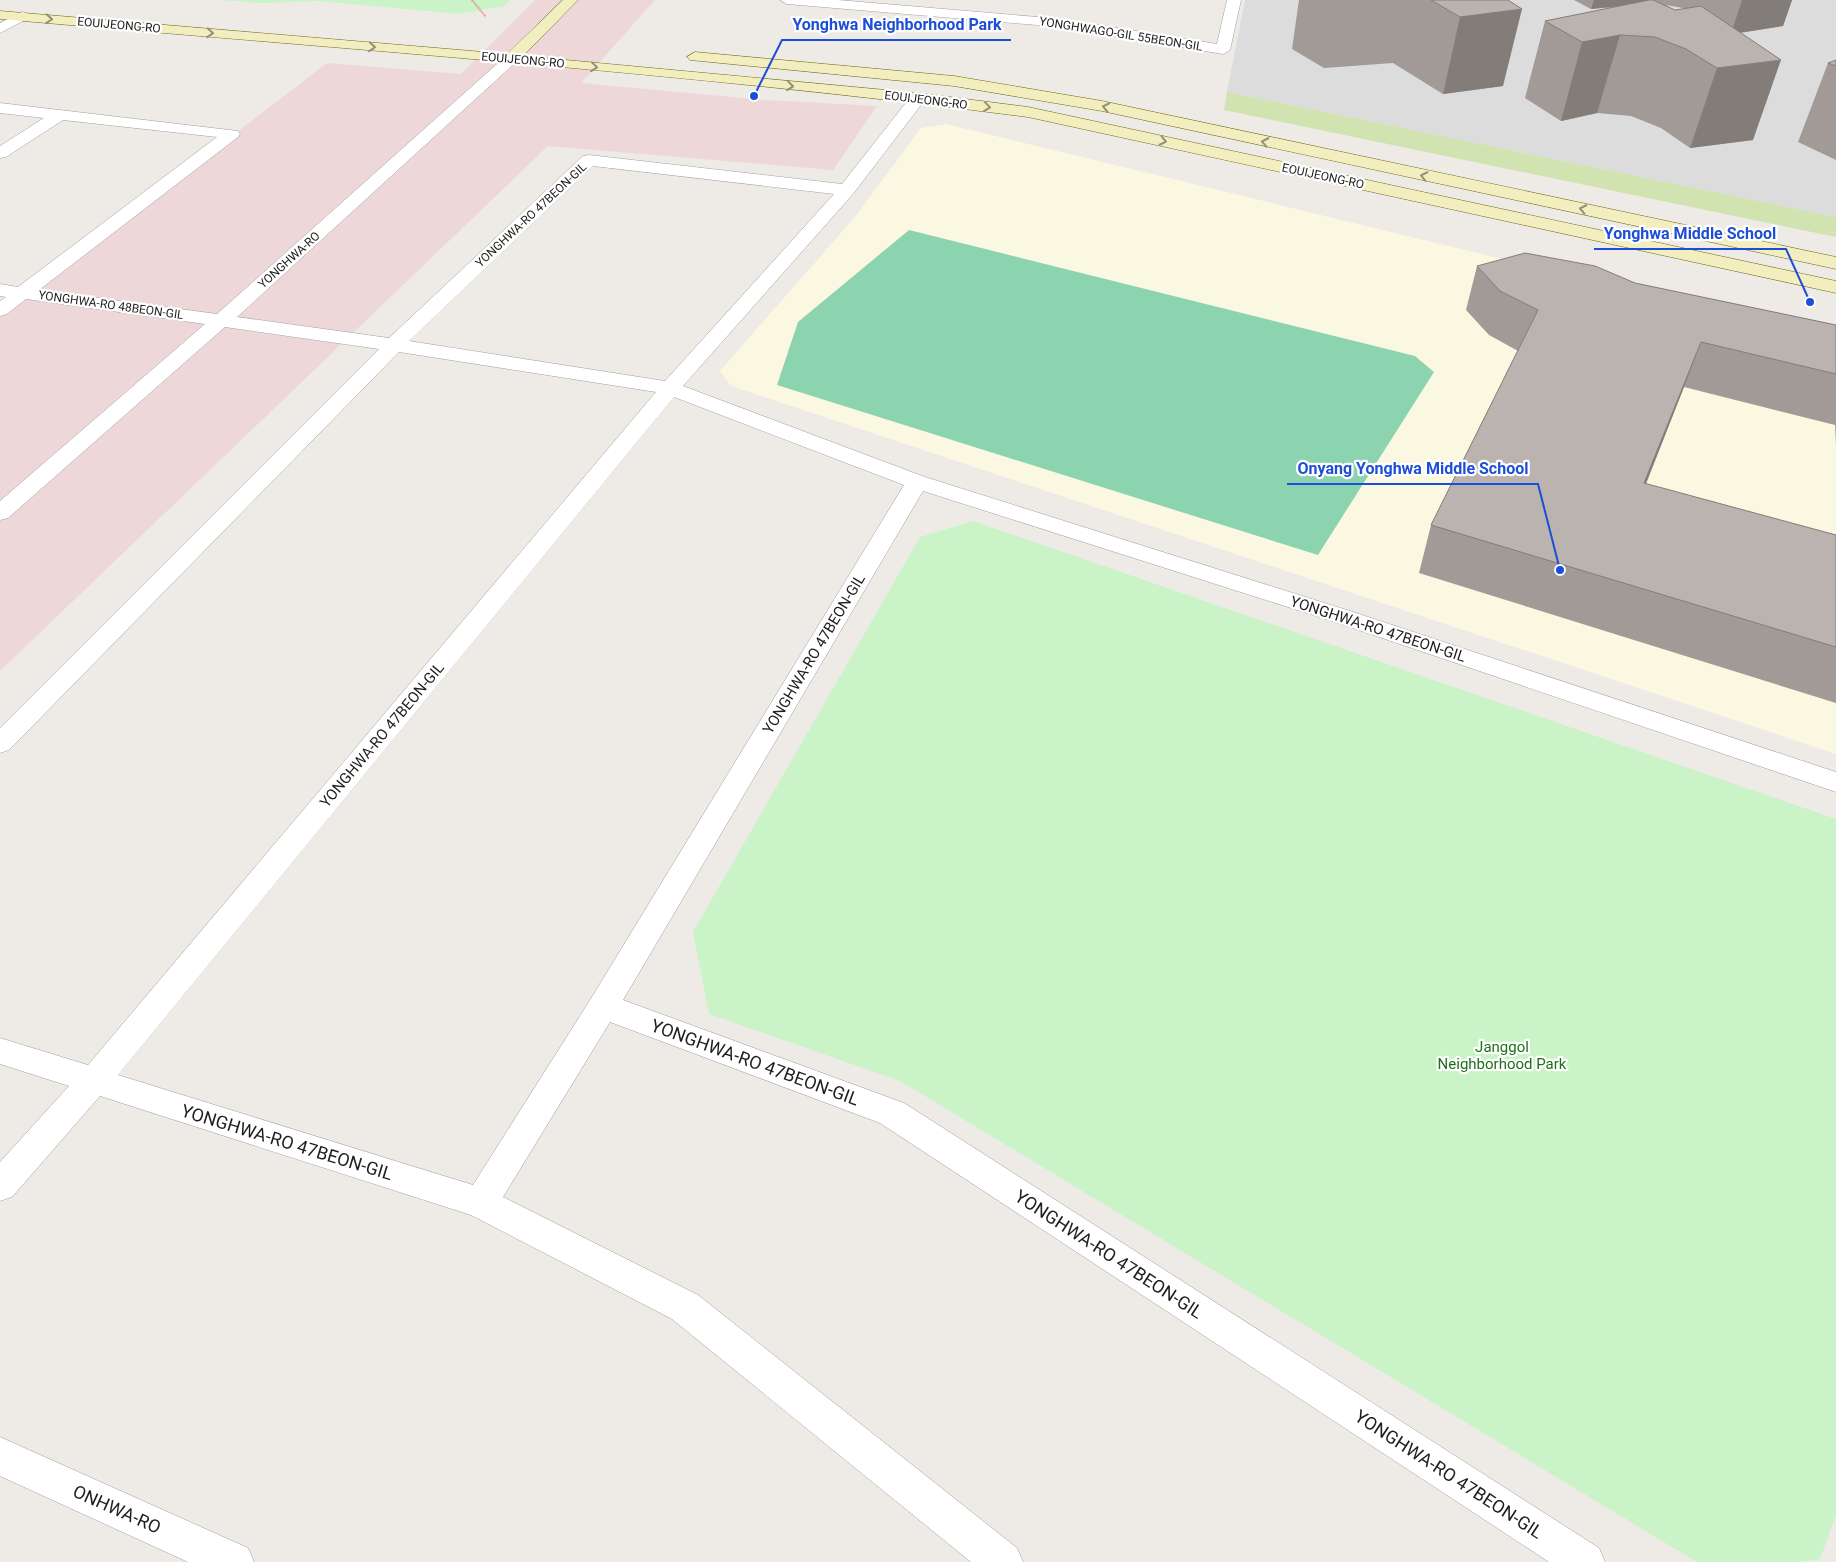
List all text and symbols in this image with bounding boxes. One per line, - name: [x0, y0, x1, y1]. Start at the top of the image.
- callout: Yonghwa Neighborhood Park: [782, 9, 1011, 40]
- one-way arrow: [45, 13, 53, 24]
- street label: EOUIJEONG-RO: [77, 14, 161, 36]
- street label: YONGHWAGO-GIL 55BEON-GIL: [1038, 14, 1204, 54]
- text: Yonghwa Neighborhood Park: [792, 15, 1002, 34]
- one-way arrow: [207, 27, 215, 38]
- one-way arrow: [369, 41, 377, 52]
- street label: EOUIJEONG-RO: [481, 49, 565, 71]
- one-way arrow: [590, 61, 598, 72]
- one-way arrow: [787, 80, 795, 91]
- street label: EOUIJEONG-RO: [884, 88, 968, 112]
- one-way arrow: [983, 101, 991, 112]
- one-way arrow: [1102, 102, 1111, 113]
- one-way arrow: [1159, 136, 1168, 146]
- one-way arrow: [1261, 137, 1269, 148]
- street label: YONGHWA-RO 47BEON-GIL: [473, 160, 590, 270]
- street label: EOUIJEONG-RO: [1281, 160, 1365, 192]
- one-way arrow: [1419, 171, 1428, 182]
- one-way arrow: [1578, 205, 1587, 215]
- callout: Yonghwa Middle School: [1594, 218, 1786, 249]
- text: Yonghwa Middle School: [1604, 224, 1776, 243]
- street label: YONGHWA-RO: [255, 229, 323, 291]
- street label: YONGHWA-RO 48BEON-GIL: [37, 288, 185, 322]
- callout: Onyang Yonghwa Middle School: [1287, 453, 1538, 484]
- text: Onyang Yonghwa Middle School: [1298, 459, 1528, 478]
- street label: YONGHWA-RO 47BEON-GIL: [759, 571, 869, 737]
- street label: YONGHWA-RO 47BEON-GIL: [1288, 592, 1468, 666]
- street label: YONGHWA-RO 47BEON-GIL: [316, 659, 448, 811]
- street label: YONGHWA-RO 47BEON-GIL: [648, 1015, 862, 1110]
- park label: Janggol Neighborhood Park: [1438, 1038, 1567, 1073]
- street label: YONGHWA-RO 47BEON-GIL: [179, 1100, 395, 1184]
- street label: YONGHWA-RO 47BEON-GIL: [1011, 1185, 1207, 1323]
- street label: YONGHWA-RO 47BEON-GIL: [1351, 1405, 1547, 1543]
- street label: ONHWA-RO: [70, 1480, 164, 1538]

